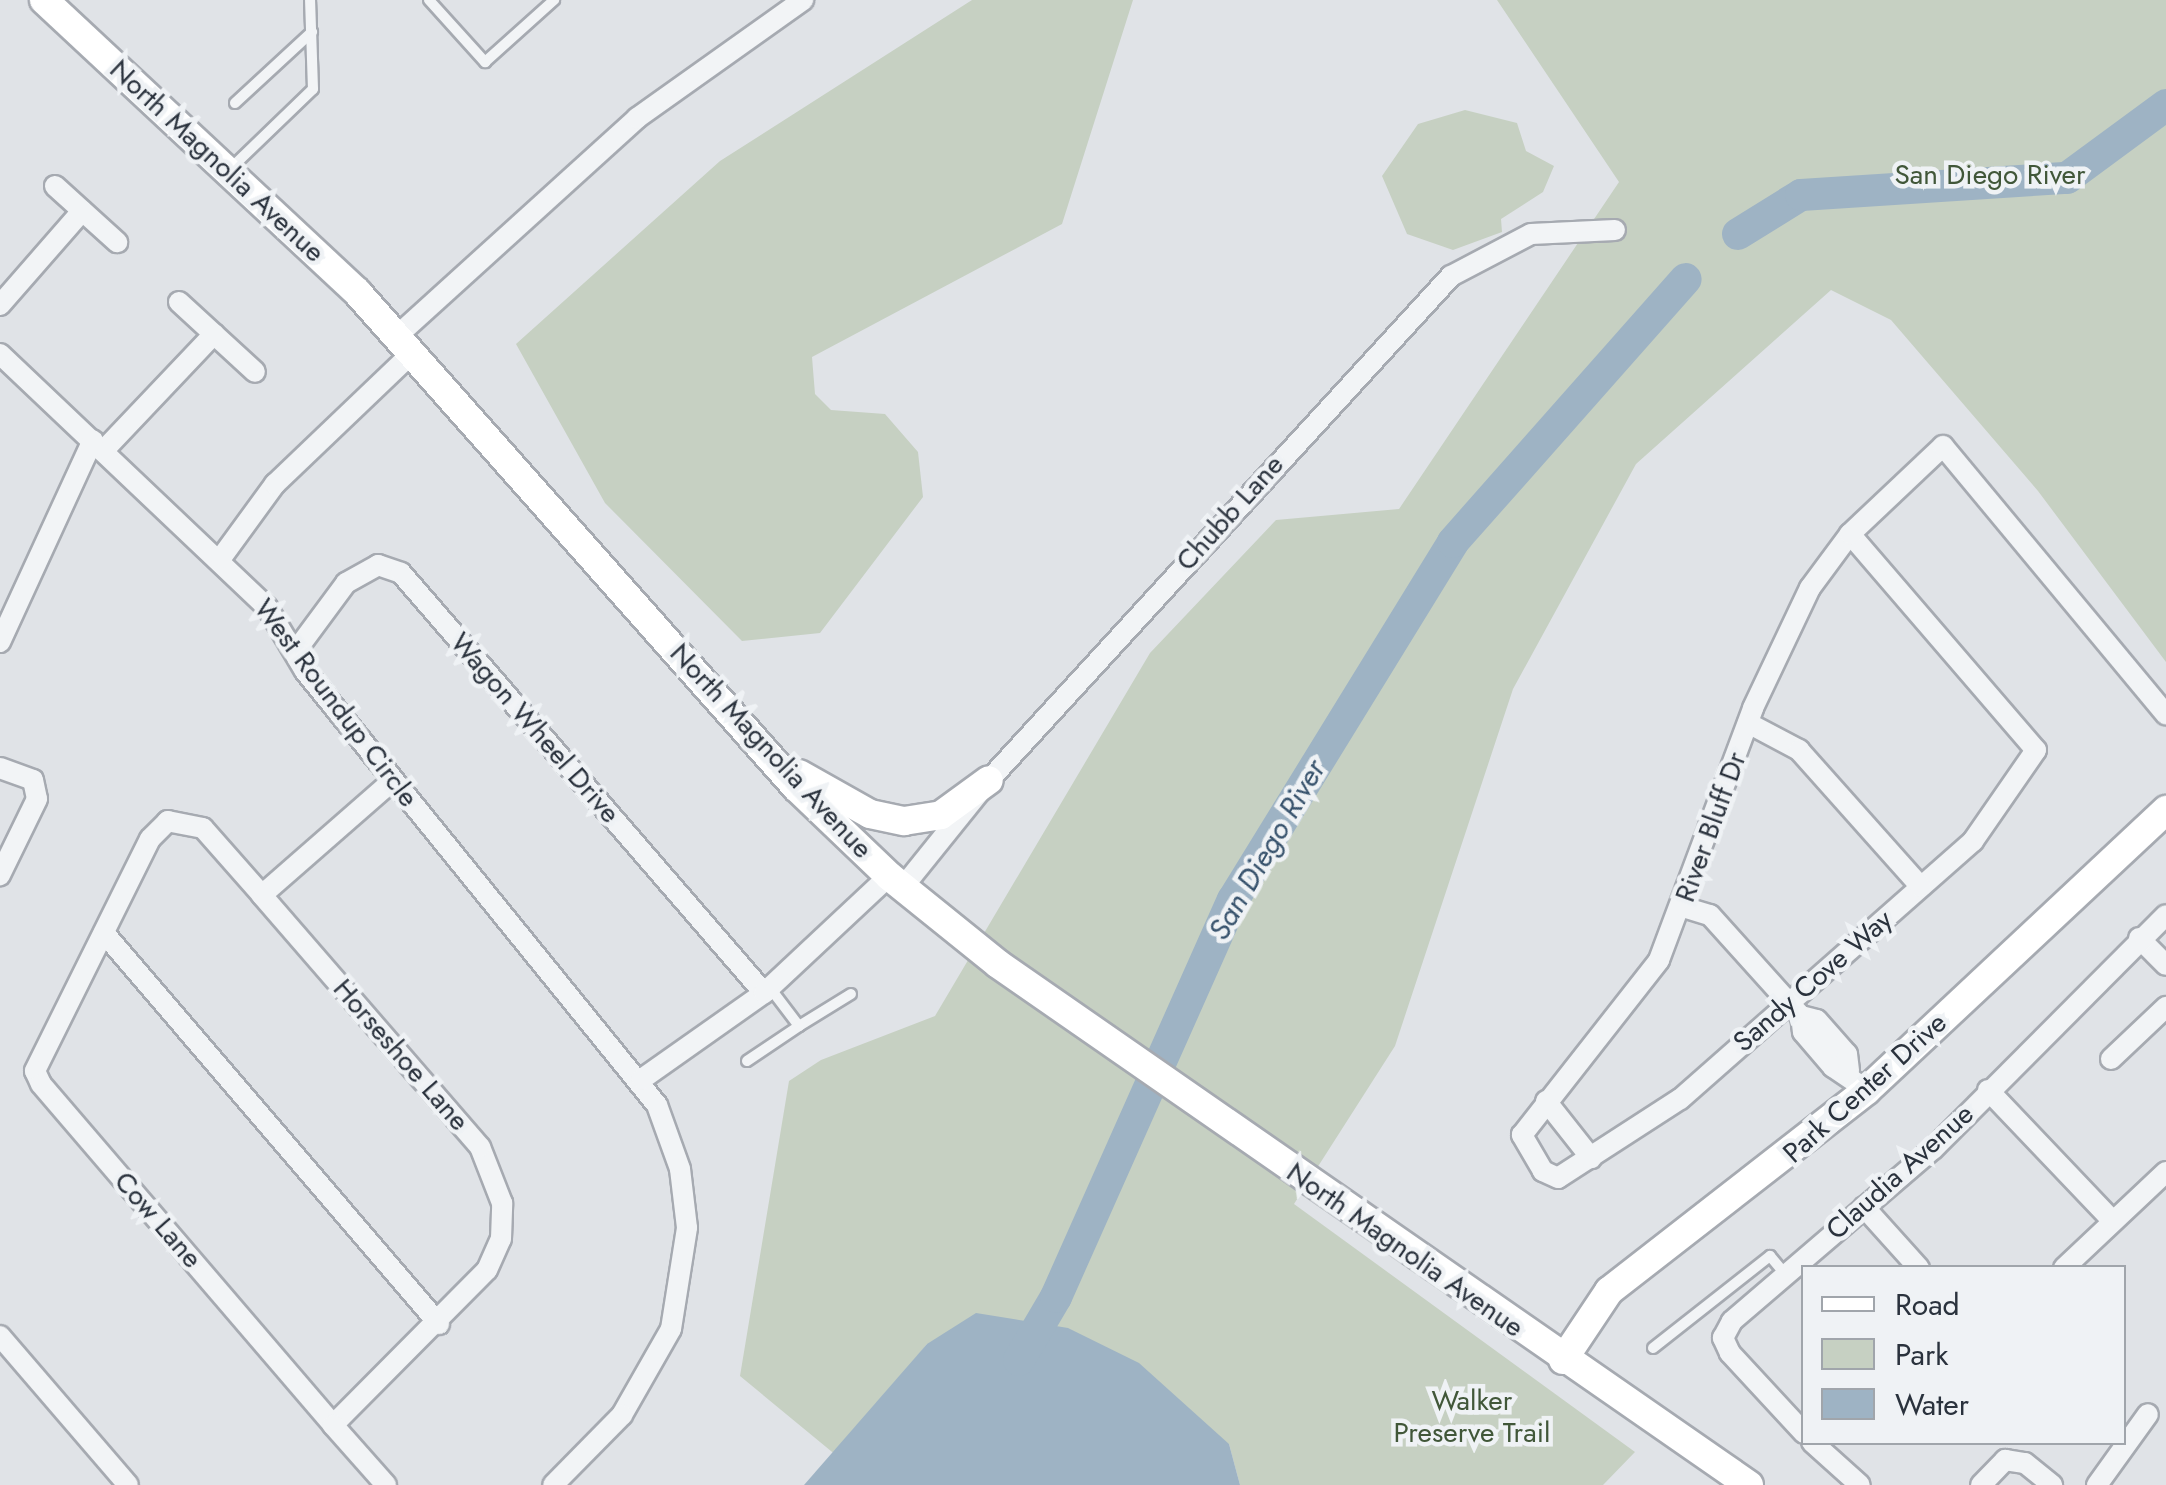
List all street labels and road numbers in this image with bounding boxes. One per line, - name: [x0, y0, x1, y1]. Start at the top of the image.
- street label: North Magnolia Avenue: [103, 53, 331, 269]
- street label: Chubb Lane: [1169, 448, 1291, 578]
- street label: West Roundup Circle: [247, 592, 425, 814]
- street label: Wagon Wheel Drive: [443, 626, 627, 830]
- street label: North Magnolia Avenue: [663, 637, 879, 865]
- street label: River Bluff Dr: [1668, 747, 1754, 907]
- street label: Sandy Cove Way: [1727, 903, 1899, 1059]
- street label: Horseshoe Lane: [326, 972, 476, 1138]
- street label: Park Center Drive: [1776, 1006, 1954, 1170]
- street label: Claudia Avenue: [1820, 1097, 1980, 1247]
- street label: North Magnolia Avenue: [1280, 1156, 1530, 1344]
- street label: Cow Lane: [107, 1165, 209, 1275]

